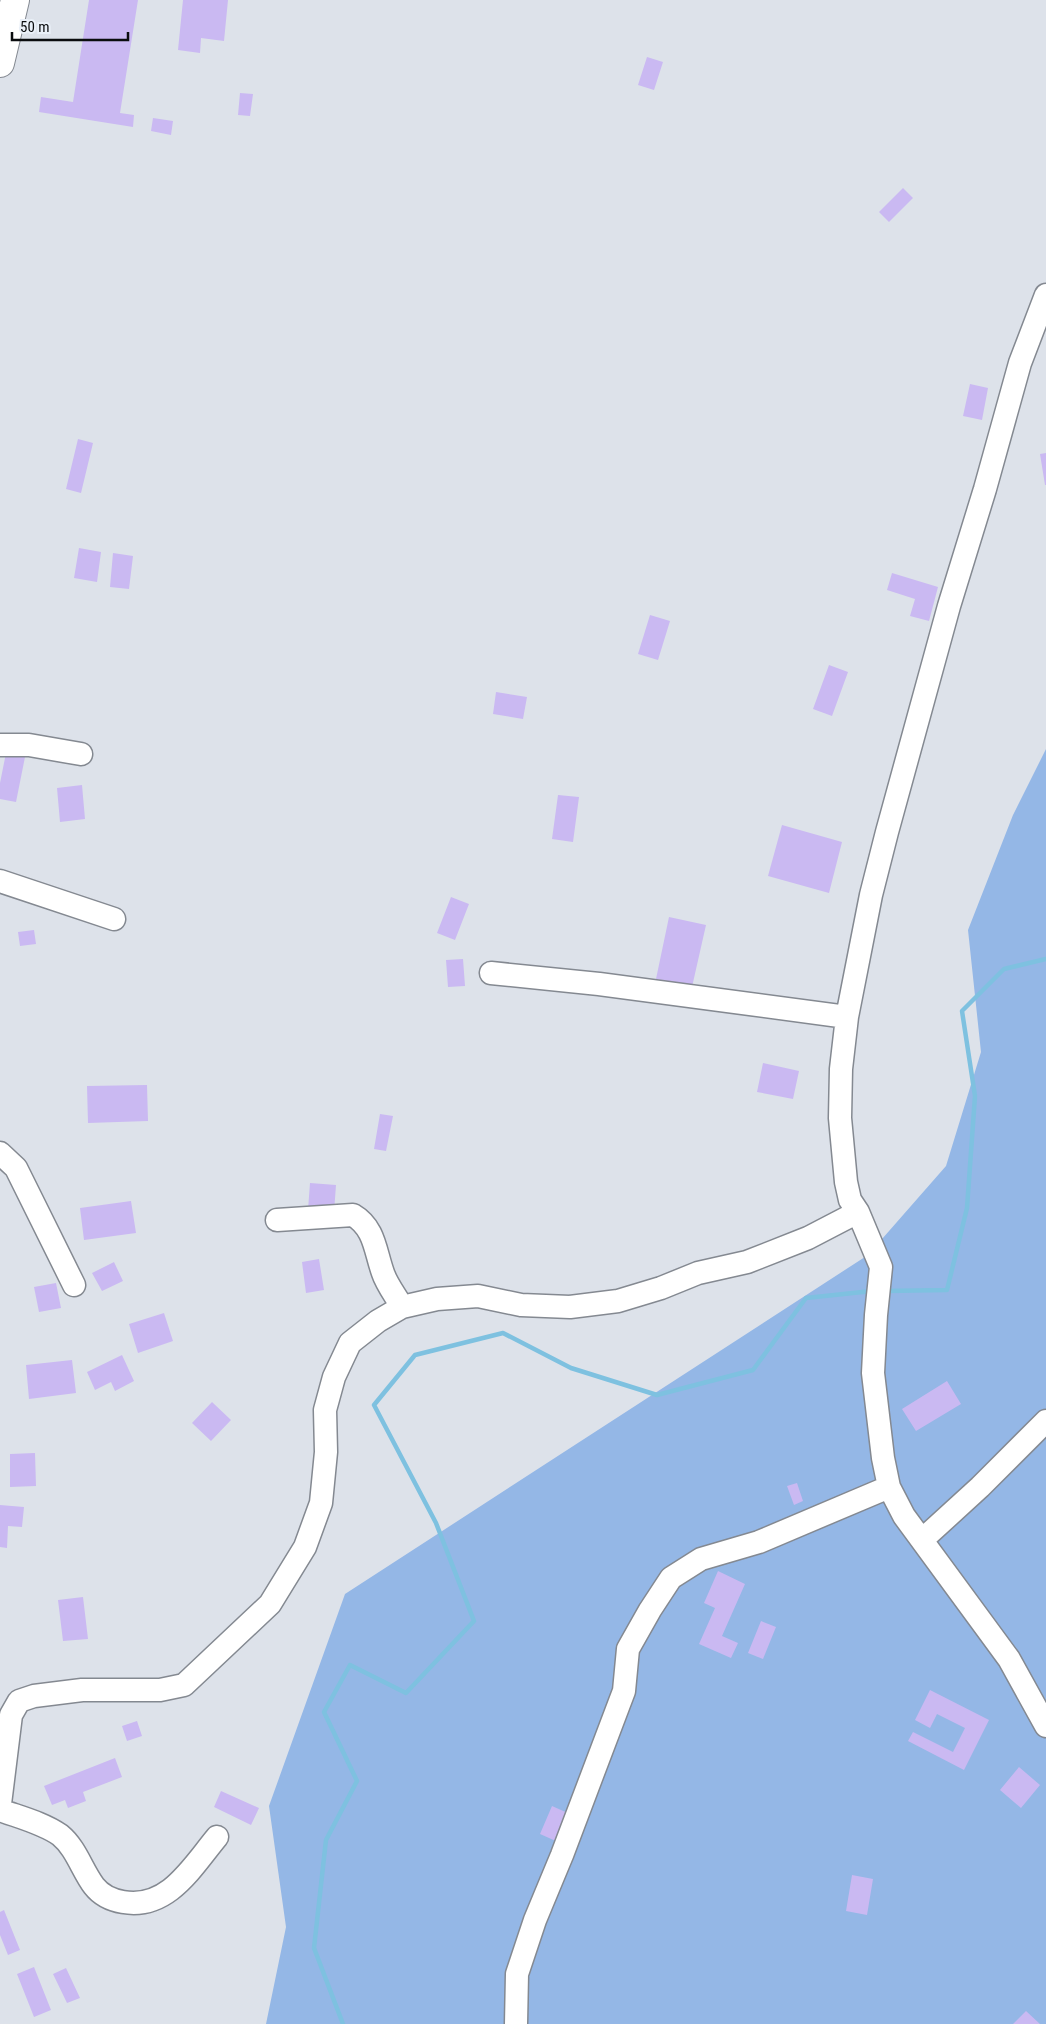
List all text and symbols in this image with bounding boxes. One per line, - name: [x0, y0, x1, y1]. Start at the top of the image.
- scale bar: [12, 10, 129, 42]
- text: 50 m: [20, 18, 50, 36]

